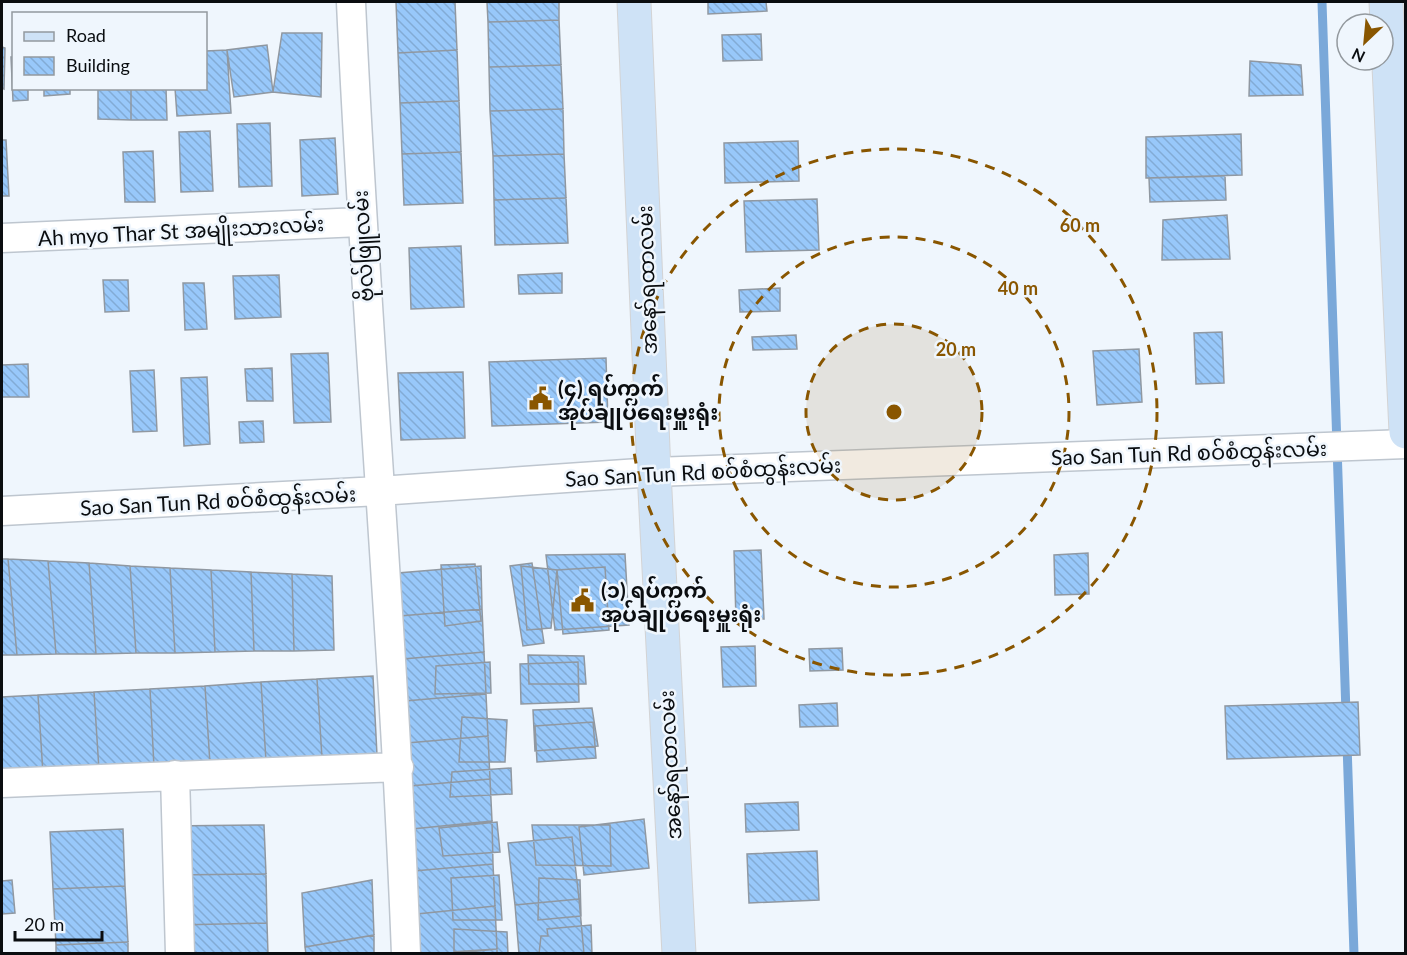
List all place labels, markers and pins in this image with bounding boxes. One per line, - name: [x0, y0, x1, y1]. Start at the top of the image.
- place label: (၄) ရပ်ကွက် အုပ်ချုပ်ရေးမှူးရုံး: [558, 373, 718, 431]
- public building icon: (၄) ရပ်ကွက် အုပ်ချုပ်ရေးမှူးရုံး: [527, 386, 553, 412]
- centre of rings: [884, 402, 904, 422]
- place label: (၁) ရပ်ကွက် အုပ်ချုပ်ရေးမှူးရုံး: [601, 575, 761, 633]
- public building icon: (၁) ရပ်ကွက် အုပ်ချုပ်ရေးမှူးရုံး: [570, 588, 596, 614]

